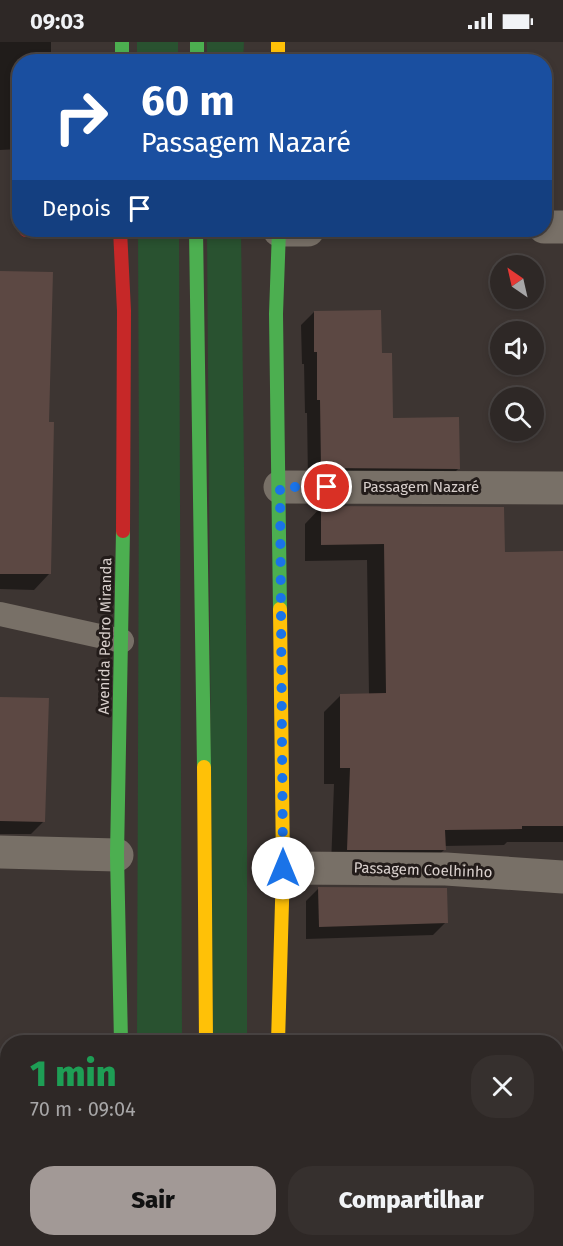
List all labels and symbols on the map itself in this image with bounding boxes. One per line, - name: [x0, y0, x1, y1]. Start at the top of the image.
- north arrow: [490, 255, 544, 309]
- pin: [301, 461, 352, 512]
- street label: Passagem Nazaré: [363, 478, 479, 496]
- street label: Avenida Pedro Miranda: [95, 557, 115, 715]
- position arrow: [251, 836, 315, 900]
- street label: Passagem Coelhinho: [353, 859, 493, 881]

